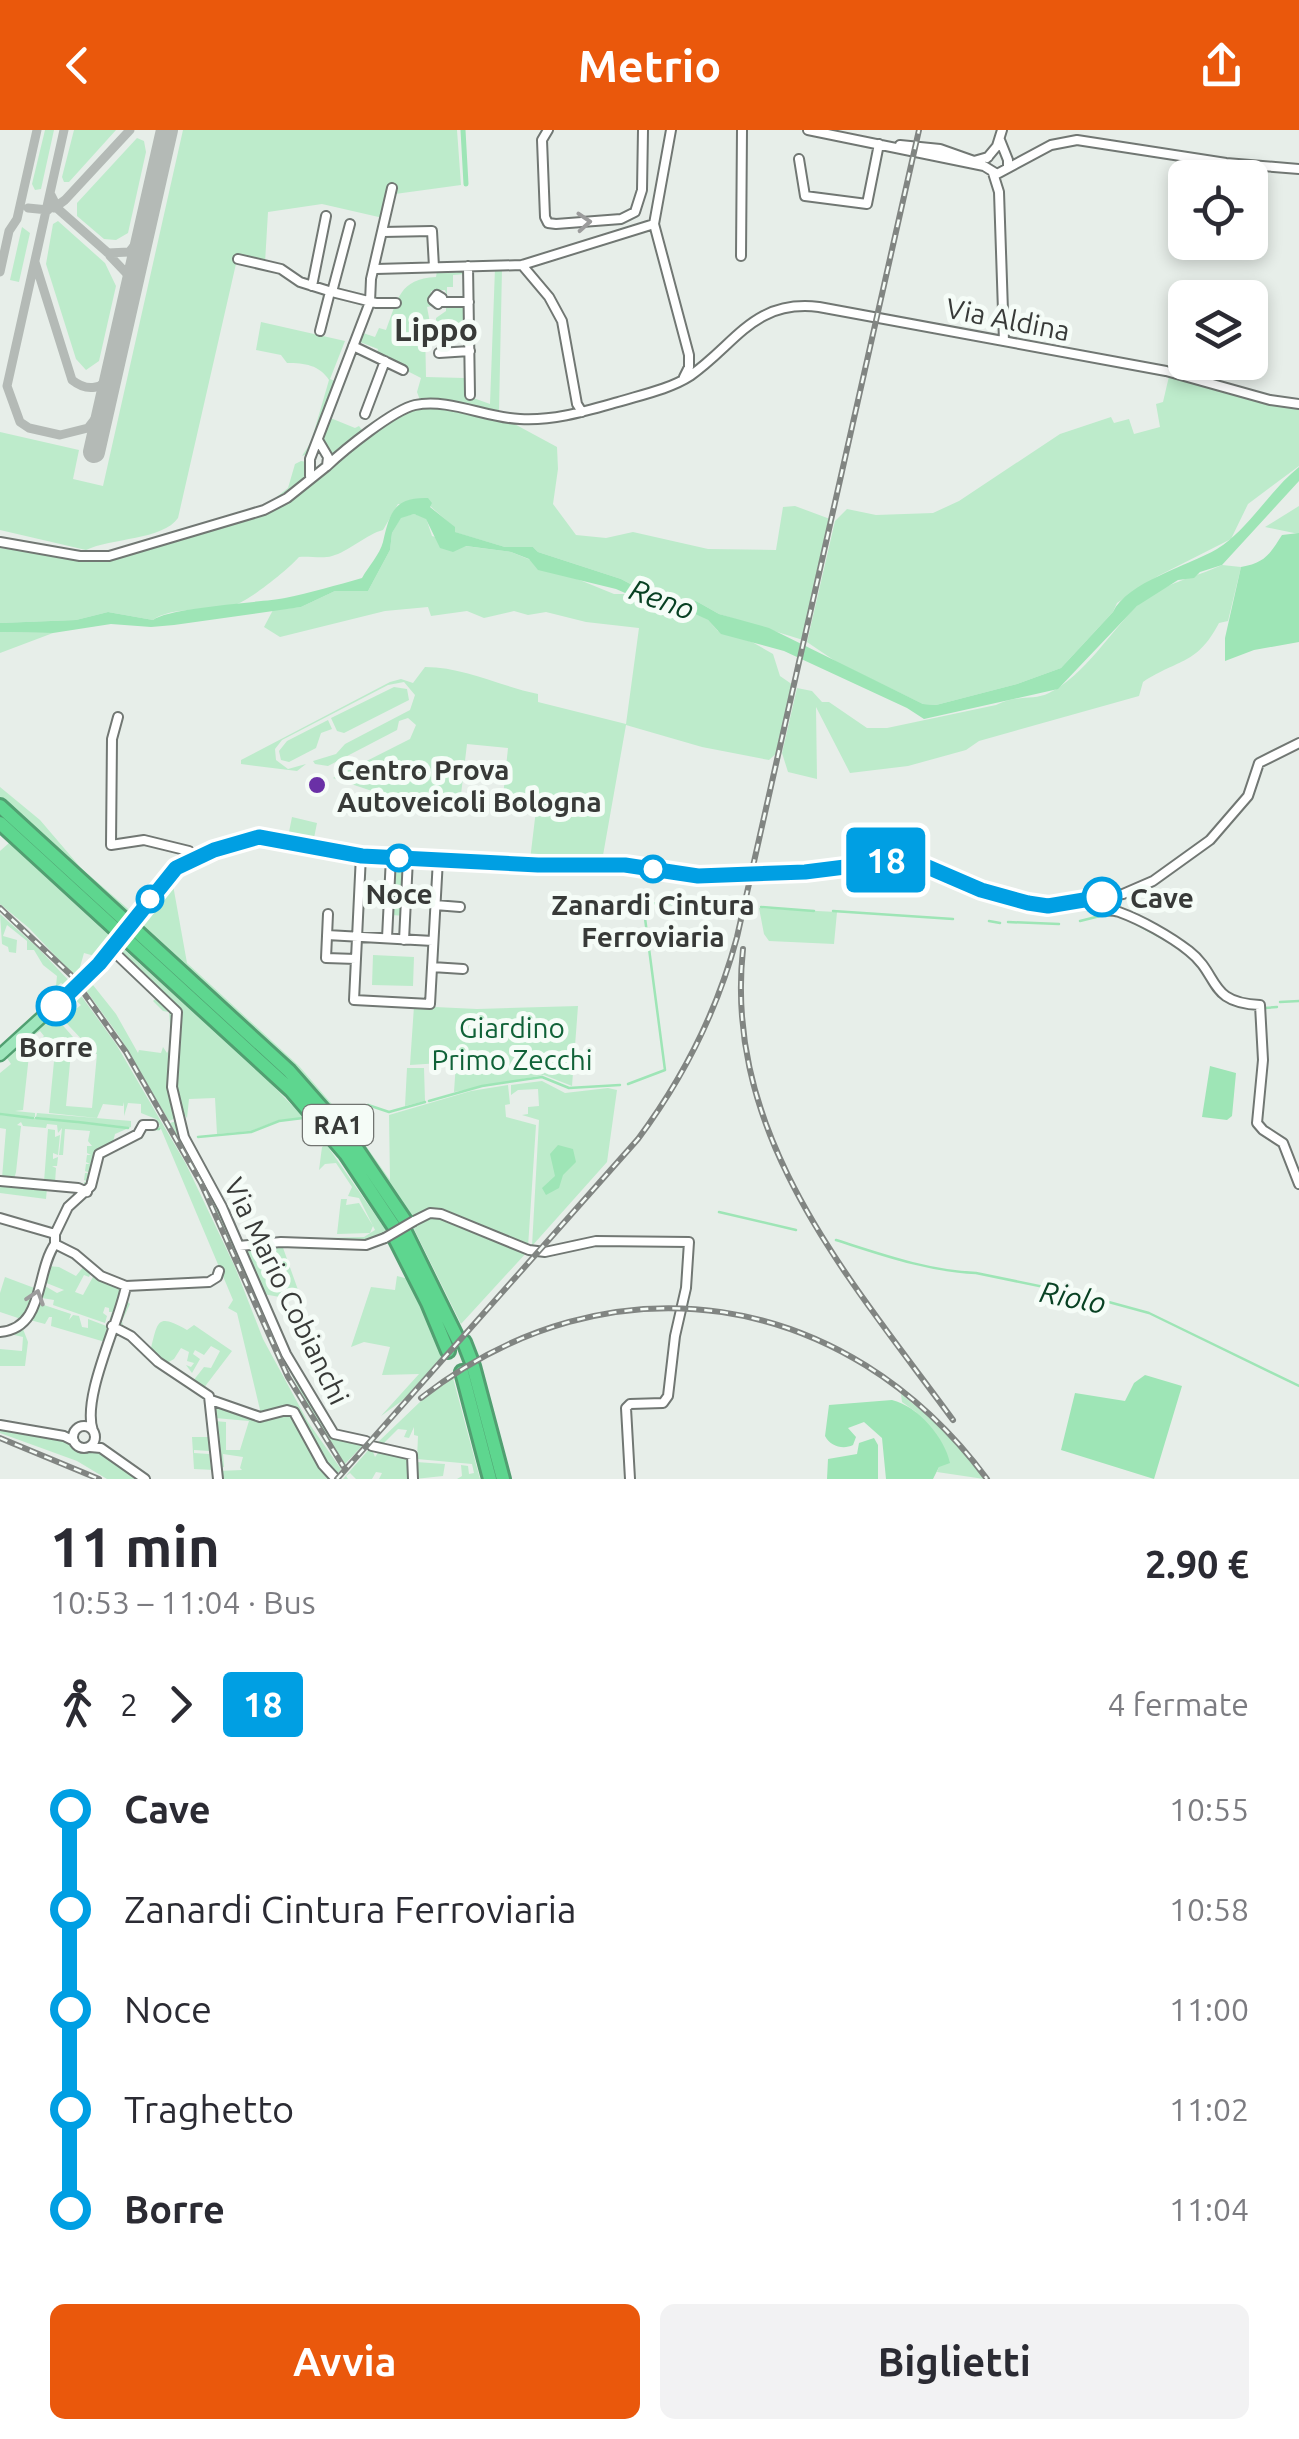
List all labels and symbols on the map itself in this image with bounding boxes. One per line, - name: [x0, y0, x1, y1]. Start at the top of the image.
- one-way arrow: [576, 211, 592, 233]
- street label: Via Aldina: [943, 292, 1073, 346]
- district label: Lippo: [394, 311, 478, 347]
- water label: Reno: [625, 572, 699, 626]
- place label: Centro Prova Autoveicoli Bologna: [337, 754, 602, 817]
- marker: Centro Prova Autoveicoli Bologna: [306, 774, 328, 796]
- line badge: 18: [841, 828, 931, 892]
- marker: Noce: [386, 845, 412, 871]
- marker: Zanardi Cintura Ferroviaria: [640, 856, 666, 882]
- place label: Noce: [365, 878, 433, 909]
- marker: Cave: [1083, 878, 1121, 916]
- place label: Cave: [1130, 882, 1194, 913]
- unlabelled marker: [137, 886, 163, 912]
- place label: Zanardi Cintura Ferroviaria: [551, 889, 755, 952]
- marker: Borre: [37, 987, 75, 1025]
- park label: Giardino Primo Zecchi: [431, 1012, 593, 1075]
- place label: Borre: [19, 1031, 93, 1062]
- road number: RA1: [303, 1105, 373, 1145]
- street label: Via Mario Cobianchi: [219, 1173, 355, 1409]
- water label: Riolo: [1037, 1274, 1109, 1320]
- one-way arrow: [25, 1289, 45, 1306]

